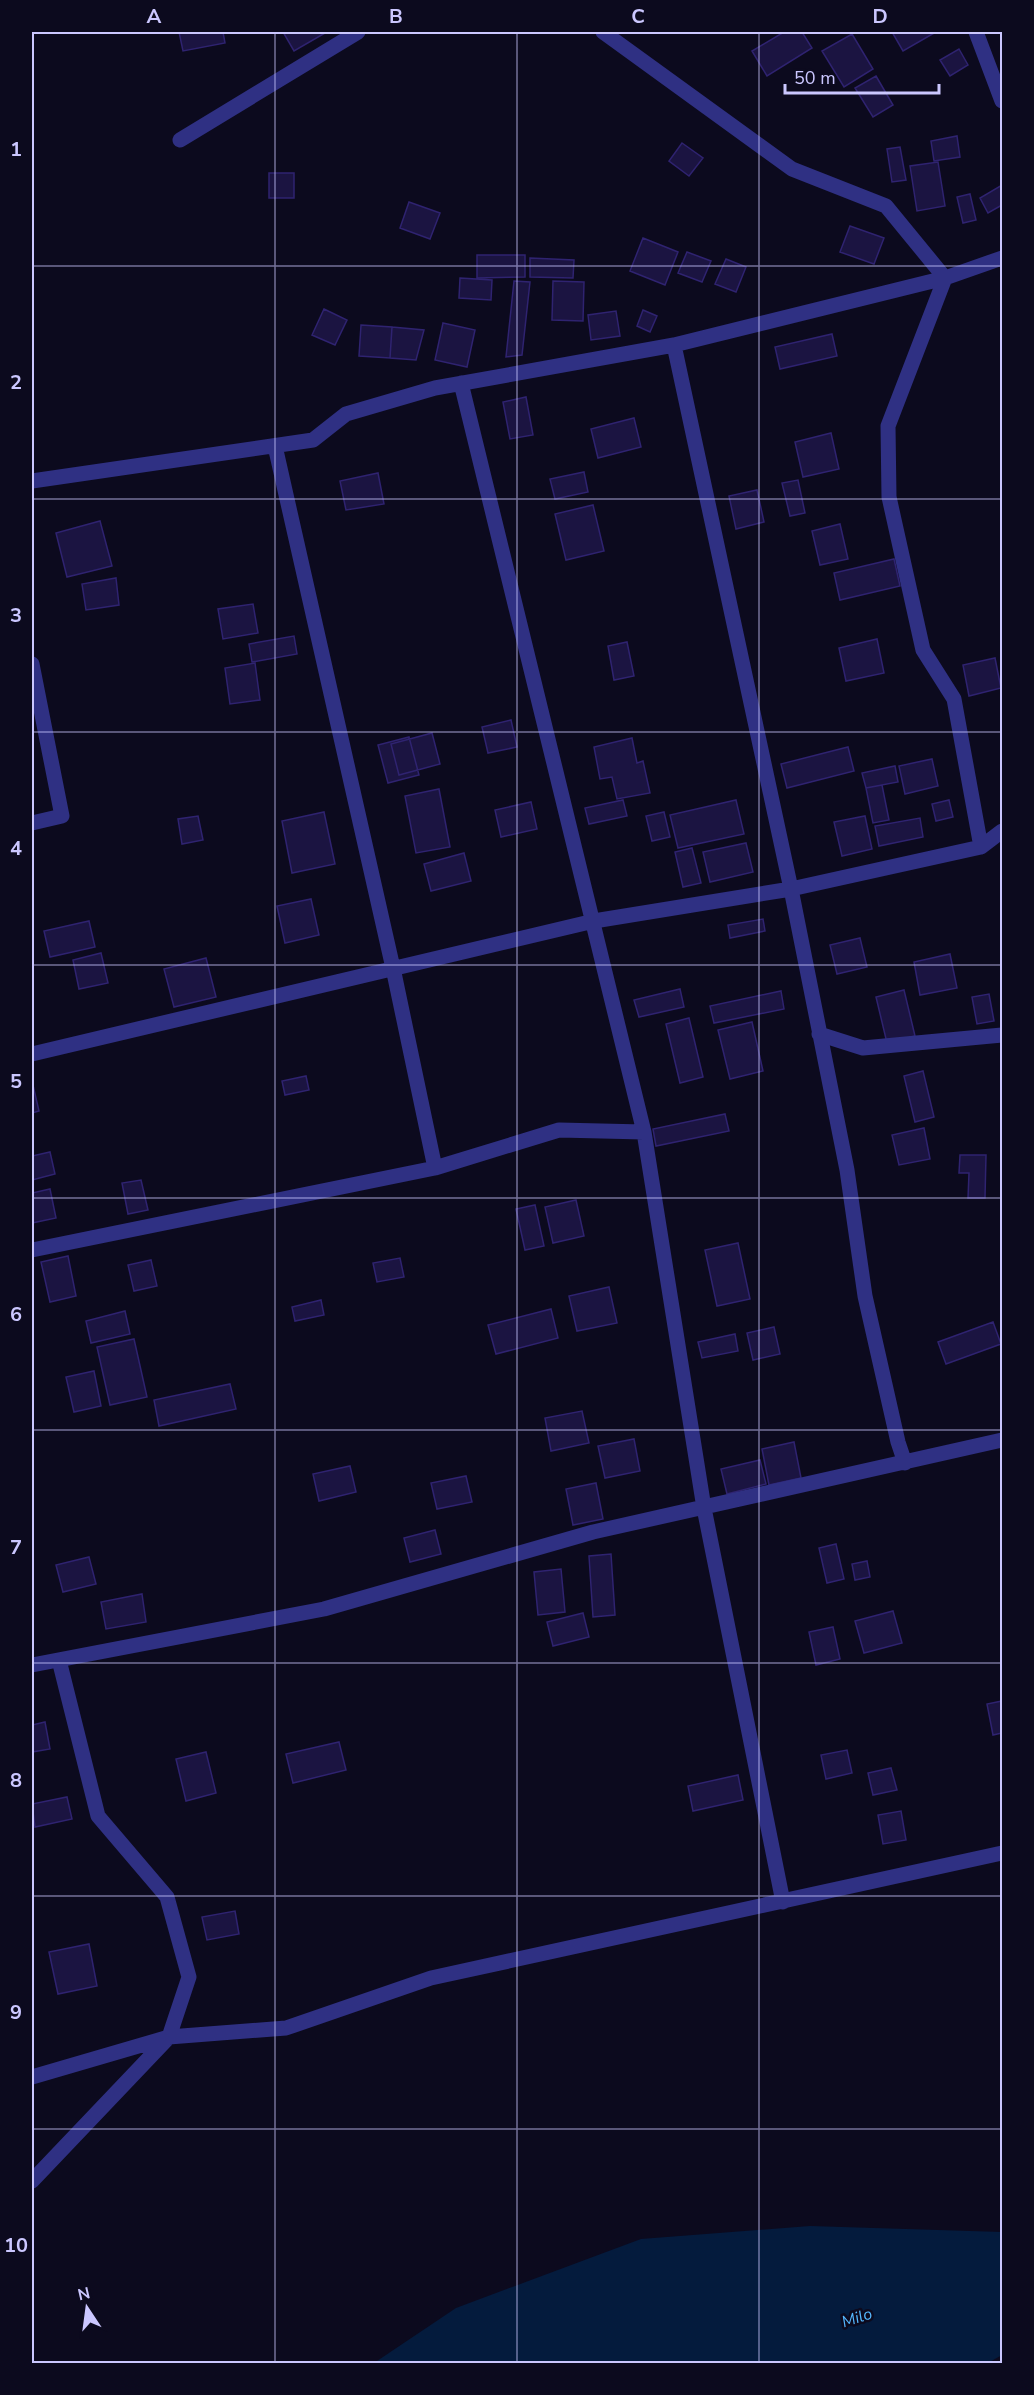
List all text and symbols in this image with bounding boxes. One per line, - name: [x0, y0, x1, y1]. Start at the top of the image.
- text: A: [147, 3, 162, 30]
- text: B: [389, 3, 403, 30]
- text: C: [631, 3, 645, 30]
- text: D: [872, 3, 888, 30]
- scale bar: [785, 57, 940, 95]
- text: 50 m: [794, 66, 836, 90]
- text: 1: [10, 136, 22, 163]
- text: 2: [10, 369, 22, 396]
- text: 3: [10, 602, 22, 629]
- text: 4: [10, 835, 22, 862]
- text: 5: [10, 1068, 22, 1095]
- text: 6: [10, 1301, 22, 1328]
- text: 7: [10, 1534, 22, 1561]
- text: 8: [10, 1767, 22, 1794]
- text: 9: [10, 1999, 22, 2026]
- text: 10: [4, 2232, 28, 2259]
- north arrow: [57, 2278, 117, 2338]
- text: N: [76, 2282, 92, 2306]
- water label: Milo: [839, 2303, 875, 2333]

